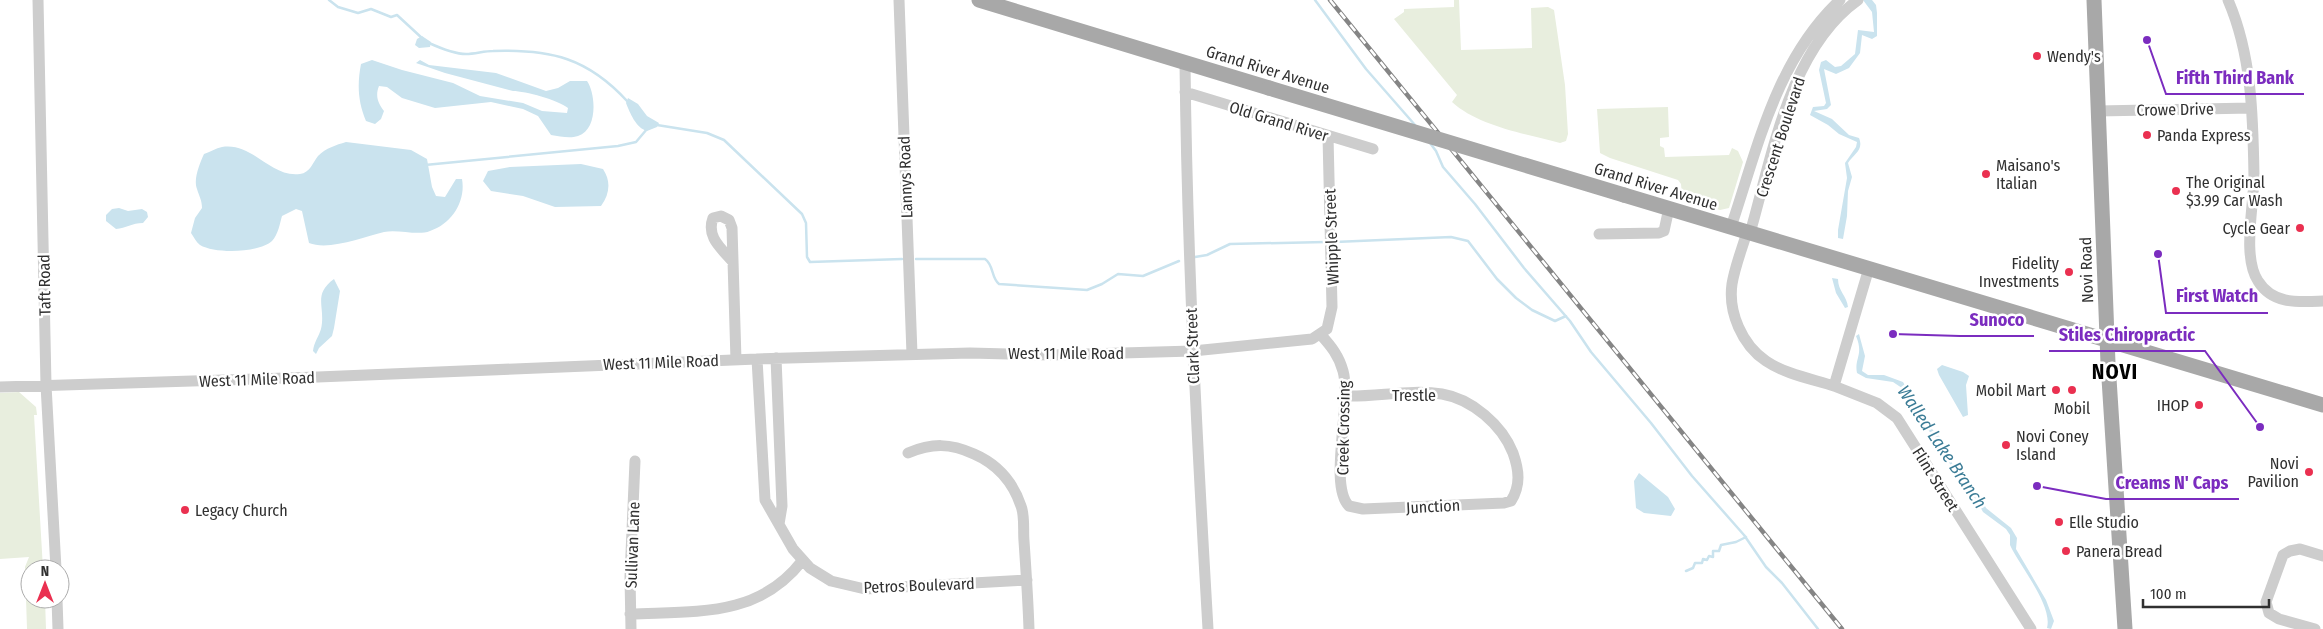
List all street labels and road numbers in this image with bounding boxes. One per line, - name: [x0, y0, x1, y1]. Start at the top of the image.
- street label: Grand River Avenue: [1204, 42, 1332, 97]
- street label: Crescent Boulevard: [1752, 74, 1809, 200]
- street label: Old Grand River: [1227, 97, 1331, 146]
- street label: Crowe Drive: [2136, 99, 2214, 120]
- street label: Lannys Road: [895, 135, 916, 218]
- street label: Grand River Avenue: [1592, 159, 1720, 214]
- street label: Whipple Street: [1320, 188, 1343, 286]
- street label: Novi Road: [2076, 237, 2097, 303]
- street label: Taft Road: [34, 254, 55, 316]
- street label: Clark Street: [1182, 307, 1203, 384]
- street label: West 11 Mile Road: [1008, 344, 1124, 363]
- street label: West 11 Mile Road: [603, 351, 719, 374]
- street label: West 11 Mile Road: [199, 368, 315, 391]
- street label: Creek Crossing: [1333, 380, 1354, 476]
- street label: Trestle: [1392, 386, 1436, 405]
- street label: Flint Street: [1908, 444, 1963, 515]
- street label: Junction: [1405, 496, 1461, 517]
- street label: Sullivan Lane: [621, 501, 644, 589]
- street label: Petros Boulevard: [863, 574, 975, 597]

